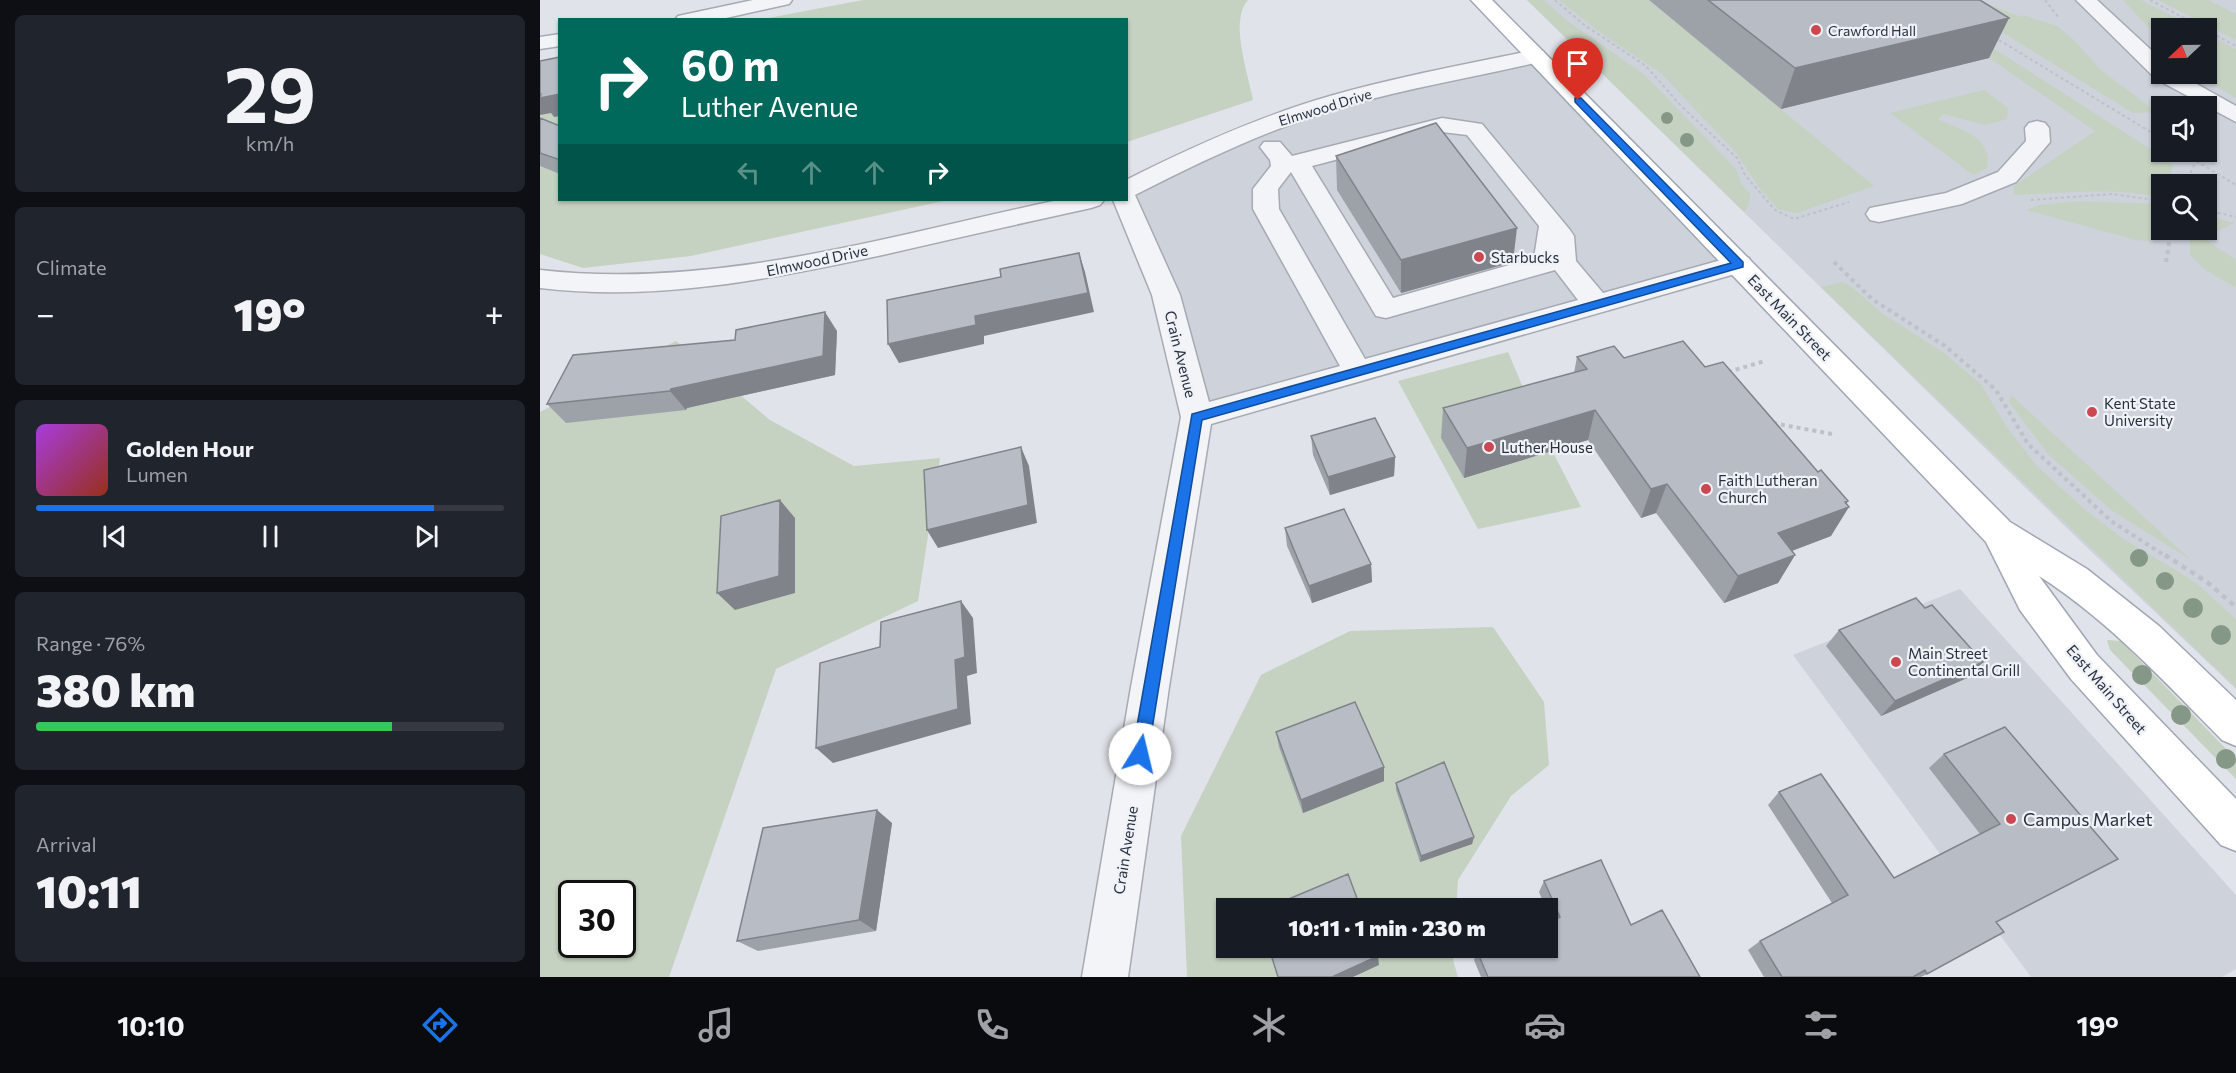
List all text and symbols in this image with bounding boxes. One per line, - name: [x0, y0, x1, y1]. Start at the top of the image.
- north arrow: [2151, 18, 2217, 84]
- map controls: [2151, 18, 2217, 240]
- place label: Crawford Hall: [1828, 22, 1916, 39]
- marker: Crawford Hall: [1809, 23, 1823, 37]
- text: 60 m: [681, 38, 780, 90]
- pin: [1552, 38, 1603, 100]
- icon: right: [582, 42, 660, 120]
- text: 29: [224, 44, 316, 139]
- icon: arrive: [1561, 47, 1594, 80]
- street label: Elmwood Drive: [1277, 85, 1373, 129]
- text: Luther Avenue: [681, 90, 858, 123]
- button: sound: [2151, 96, 2217, 162]
- text: km/h: [246, 131, 294, 155]
- icon: left: [732, 156, 765, 189]
- icon: ahead: [795, 156, 828, 189]
- icon: ahead: [858, 156, 891, 189]
- icon: right: [921, 156, 954, 189]
- button: search: [2151, 174, 2217, 240]
- street label: Elmwood Drive: [765, 240, 869, 280]
- place label: Starbucks: [1491, 248, 1559, 266]
- marker: Starbucks: [1472, 250, 1486, 264]
- text: Climate: [36, 255, 106, 279]
- street label: East Main Street: [1745, 270, 1835, 364]
- text: 19°: [234, 285, 306, 340]
- text: −: [36, 292, 55, 333]
- text: +: [485, 292, 504, 333]
- street label: Crain Avenue: [1161, 309, 1201, 400]
- place label: Kent State University: [2104, 394, 2176, 429]
- marker: Kent State University: [2085, 405, 2099, 419]
- text: Golden Hour: [126, 435, 254, 462]
- place label: Luther House: [1501, 438, 1593, 456]
- marker: Luther House: [1482, 440, 1496, 454]
- text: Lumen: [126, 462, 188, 486]
- place label: Faith Lutheran Church: [1718, 471, 1818, 506]
- marker: Faith Lutheran Church: [1699, 482, 1713, 496]
- icon: previous: [98, 520, 131, 553]
- icon: pause: [254, 520, 287, 553]
- icon: next: [410, 520, 443, 553]
- text: Range · 76%: [36, 631, 145, 655]
- street label: East Main Street: [2063, 641, 2151, 737]
- place label: Main Street Continental Grill: [1908, 644, 2020, 679]
- marker: Main Street Continental Grill: [1889, 655, 1903, 669]
- text: 380 km: [36, 661, 195, 716]
- position arrow: [1108, 722, 1172, 786]
- street label: Crain Avenue: [1109, 804, 1141, 896]
- place label: Campus Market: [2023, 808, 2153, 830]
- marker: Campus Market: [2004, 812, 2018, 826]
- text: Arrival: [36, 832, 97, 856]
- text: 10:11: [36, 862, 142, 917]
- speed limit sign: 30: [558, 880, 636, 958]
- text: 10:11 · 1 min · 230 m: [1288, 914, 1486, 941]
- icon: directions: [419, 1004, 461, 1046]
- icon: music: [695, 1004, 737, 1046]
- icon: phone: [971, 1004, 1013, 1046]
- icon: climate: [1248, 1004, 1290, 1046]
- icon: car: [1524, 1004, 1566, 1046]
- icon: filters: [1800, 1004, 1842, 1046]
- text: 10:10: [117, 1009, 185, 1042]
- text: 19°: [2076, 1009, 2119, 1042]

